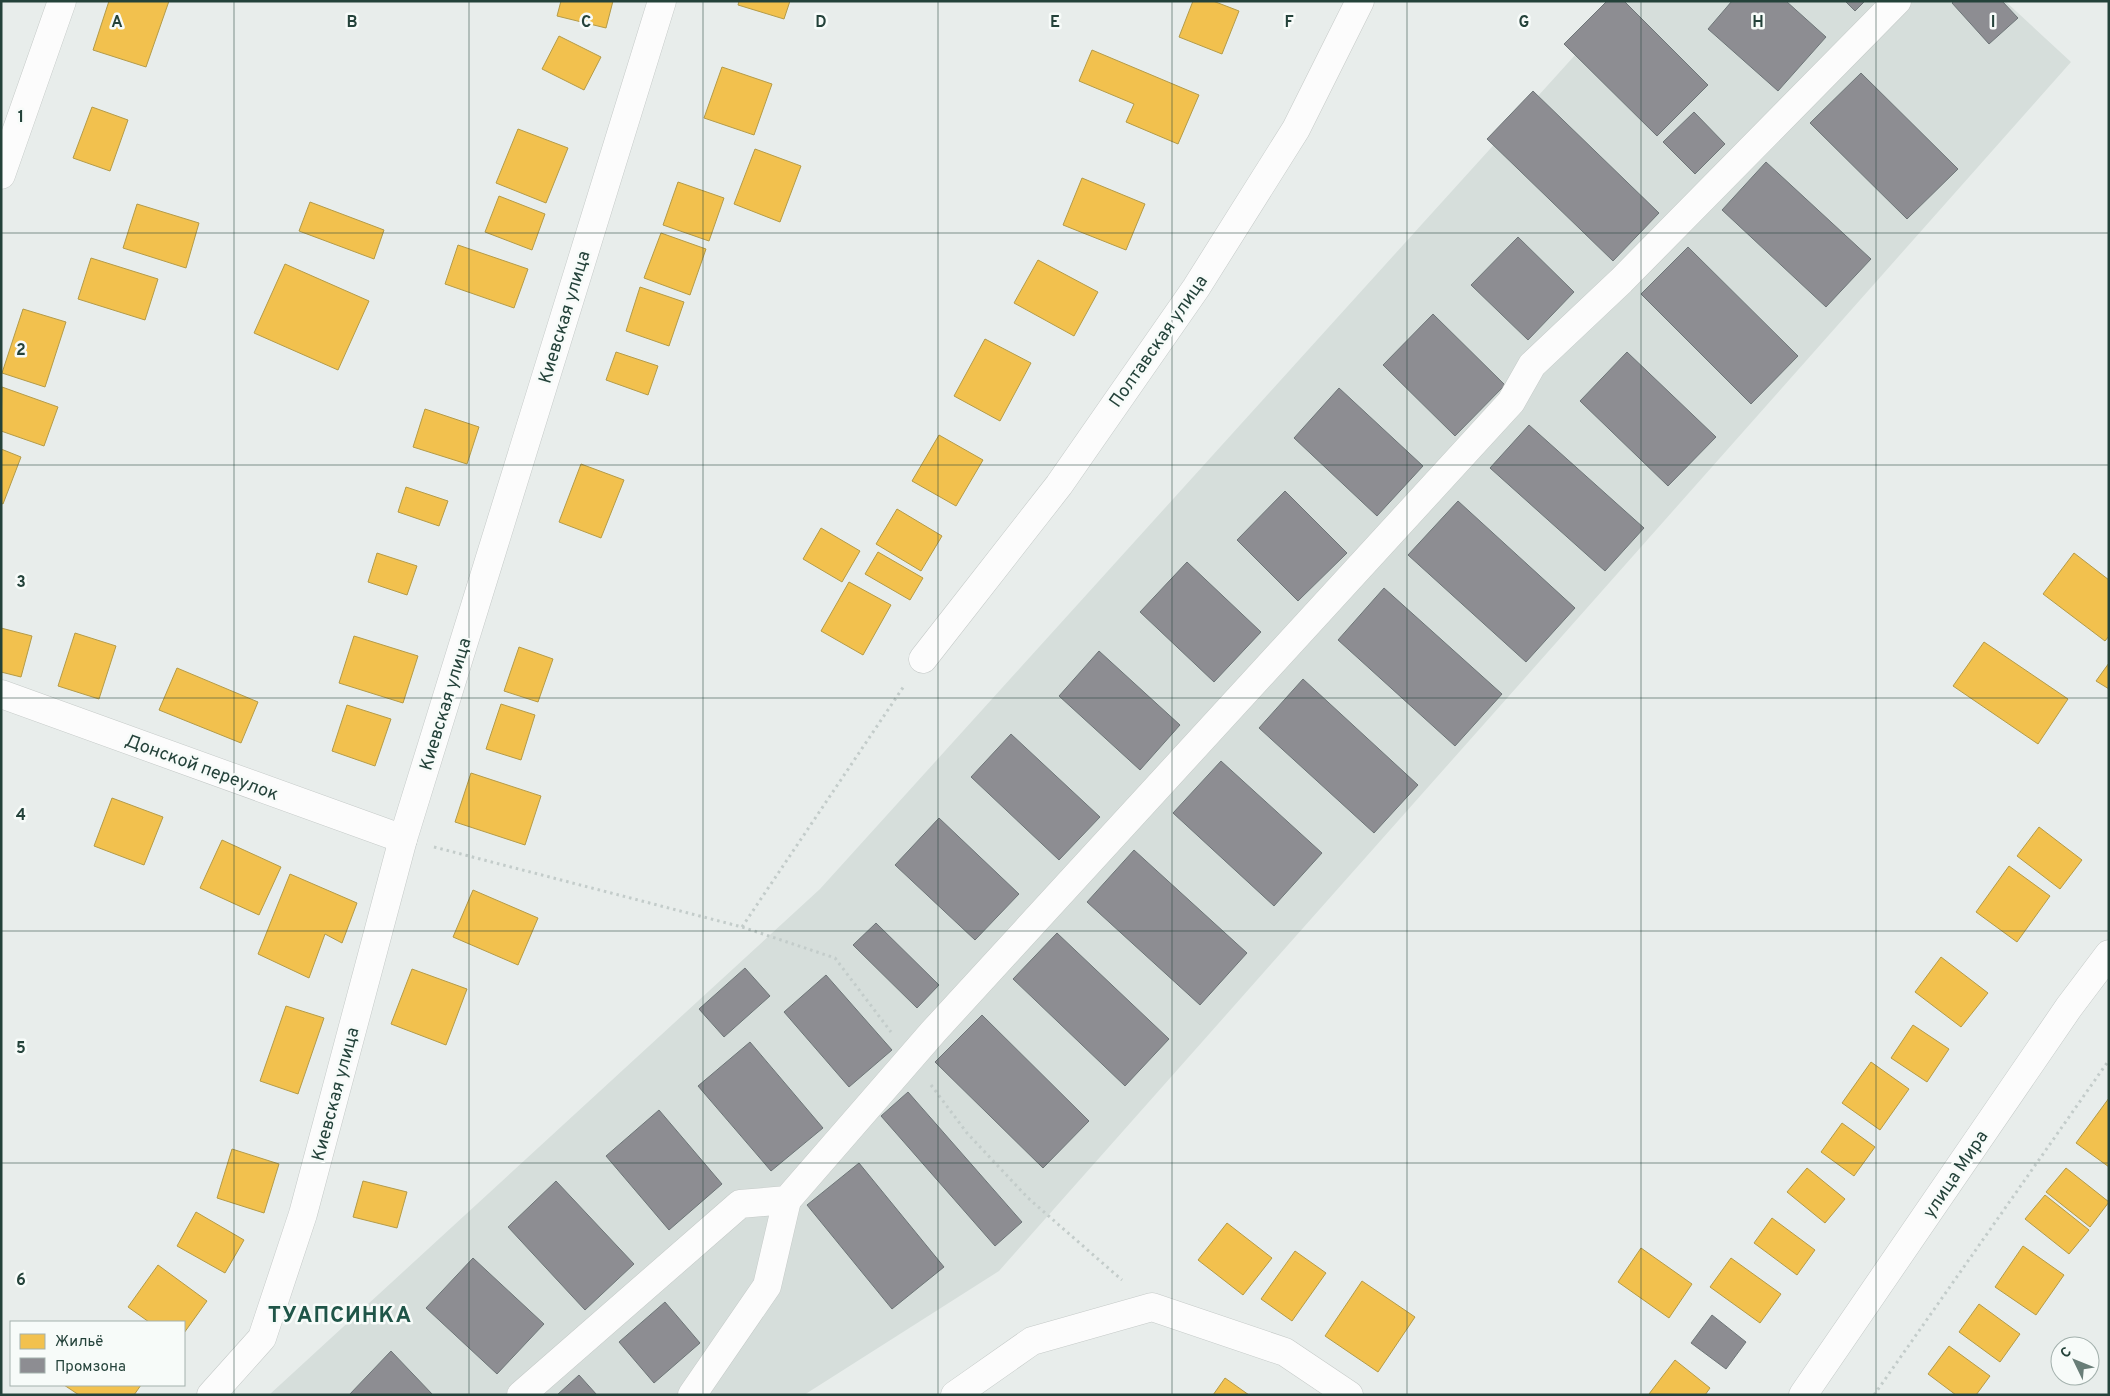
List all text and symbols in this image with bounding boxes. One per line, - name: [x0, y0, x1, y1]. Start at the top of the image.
- text: A: [111, 13, 123, 33]
- text: B: [346, 13, 358, 33]
- text: C: [581, 13, 591, 33]
- text: D: [815, 13, 827, 33]
- text: E: [1050, 13, 1060, 33]
- text: F: [1284, 13, 1294, 33]
- text: G: [1519, 13, 1529, 33]
- text: H: [1752, 13, 1764, 33]
- text: I: [1991, 13, 1995, 33]
- text: 1: [18, 108, 24, 128]
- street label: Киевская улица: [534, 248, 597, 387]
- street label: Полтавская улица: [1105, 271, 1214, 413]
- text: 2: [16, 341, 26, 361]
- text: 3: [16, 573, 26, 593]
- street label: Киевская улица: [415, 635, 478, 774]
- street label: Донской переулок: [122, 730, 281, 807]
- text: 4: [16, 806, 26, 826]
- street label: Киевская улица: [308, 1025, 365, 1164]
- text: 5: [16, 1039, 26, 1059]
- street label: улица Мира: [1918, 1127, 1994, 1223]
- text: 6: [16, 1271, 26, 1291]
- district label: ТУАПСИНКА: [268, 1303, 412, 1330]
- legend: [10, 1321, 185, 1386]
- text: Жильё: [55, 1333, 103, 1352]
- north arrow: [2050, 1336, 2100, 1386]
- text: С: [2057, 1344, 2076, 1362]
- text: Промзона: [55, 1358, 126, 1377]

